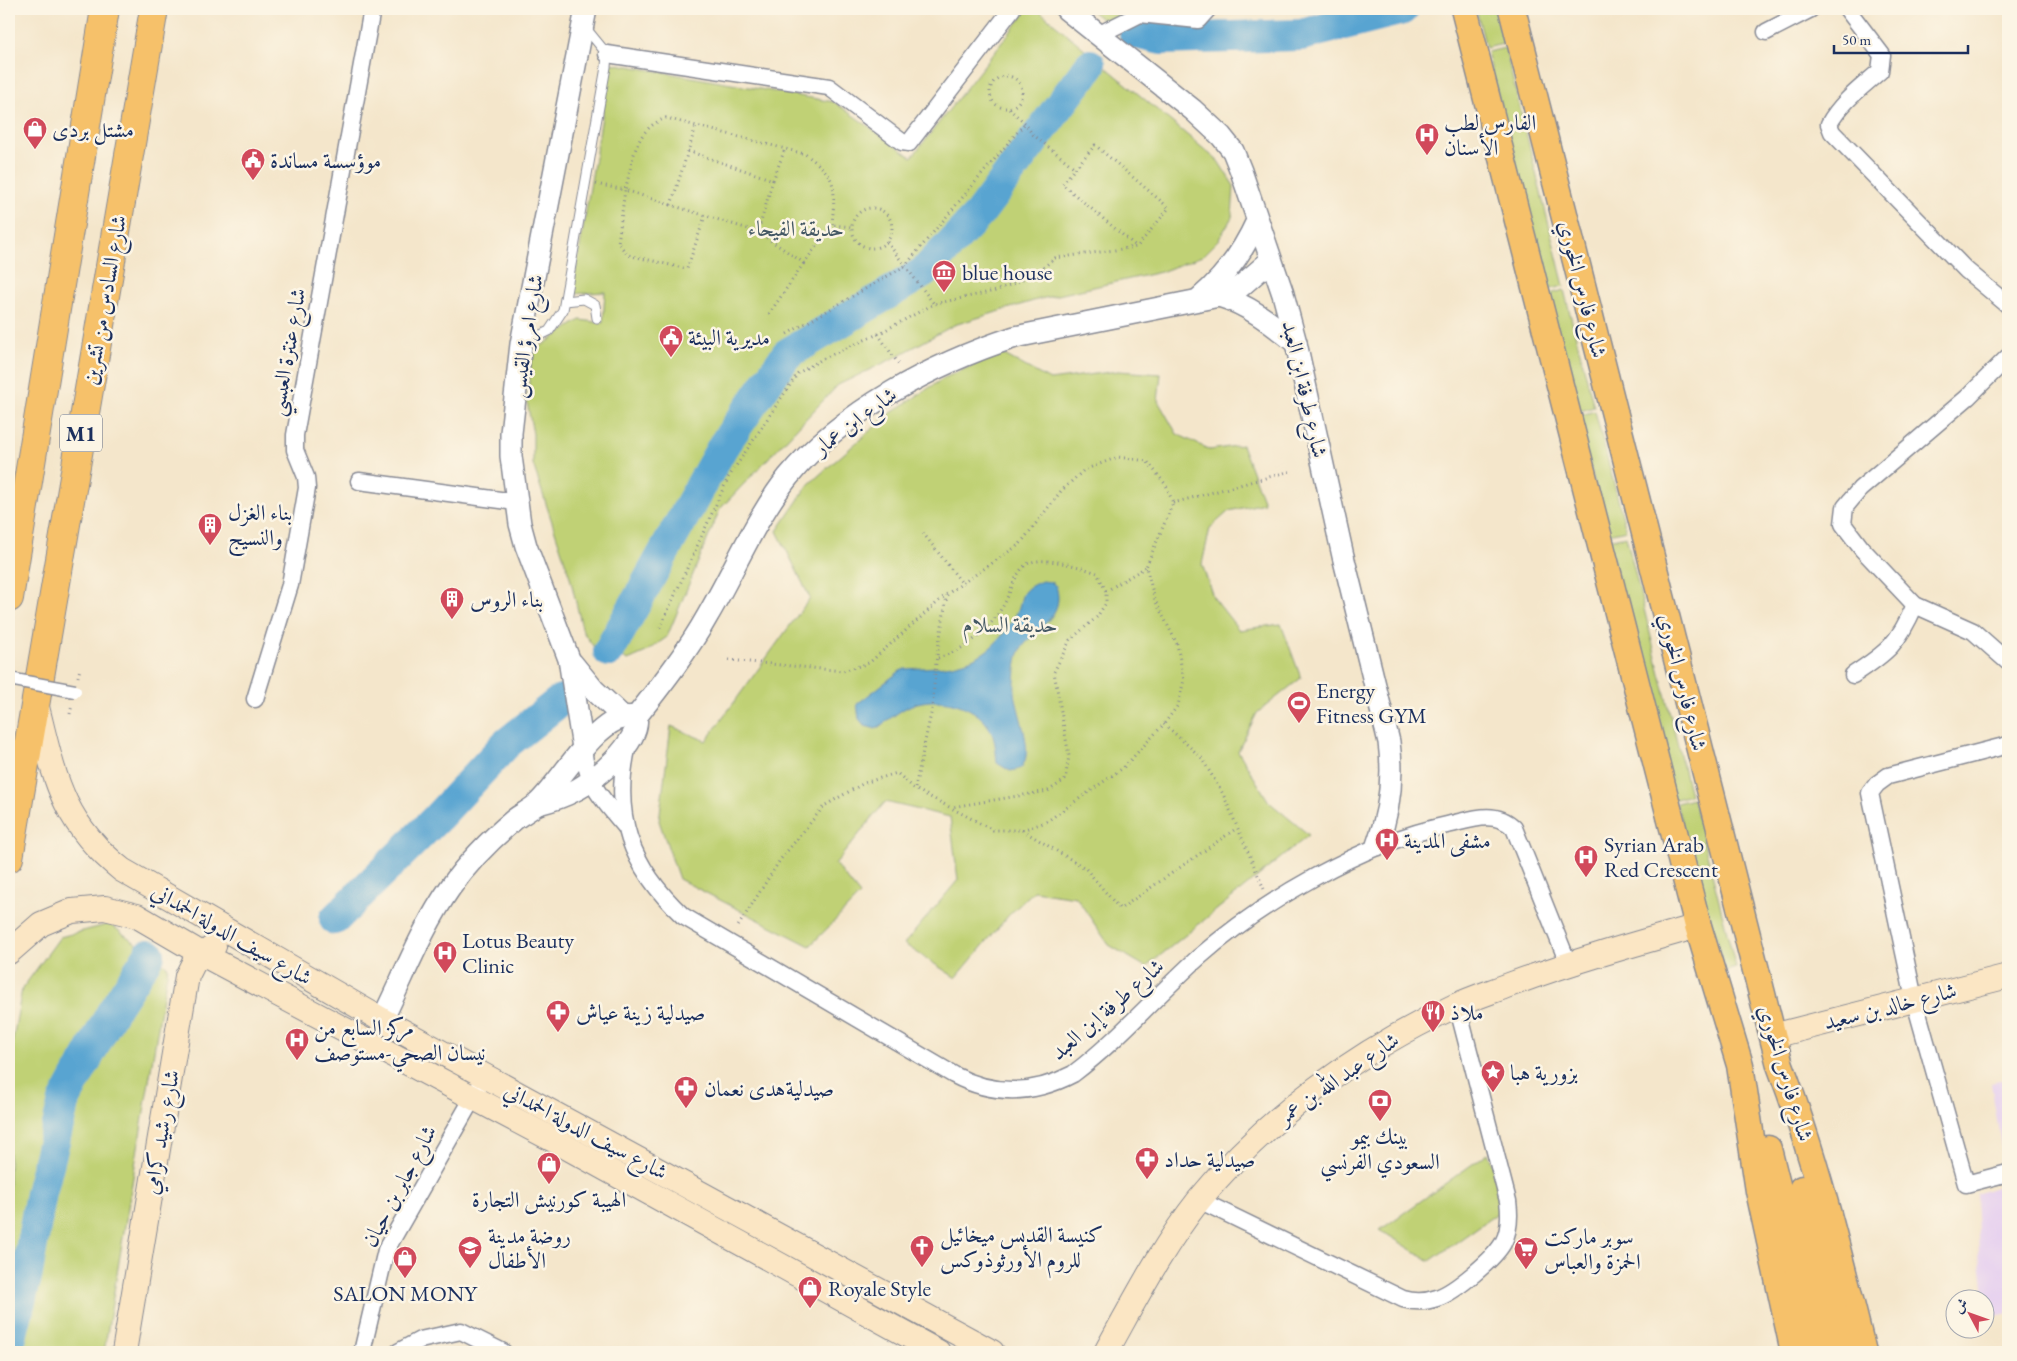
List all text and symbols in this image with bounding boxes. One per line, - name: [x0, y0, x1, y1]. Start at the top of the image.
- scale bar: [1834, 22, 1968, 54]
- text: 50 m: [1842, 30, 1871, 49]
- place label: الفارس لطب الأسنان: [1444, 108, 1536, 162]
- place label: مشتل بردى: [52, 115, 134, 145]
- shop icon: مشتل بردى: [22, 116, 48, 150]
- hospital icon: الفارس لطب الأسنان: [1414, 122, 1440, 156]
- place label: موؤسسة مساندة: [270, 146, 381, 175]
- public building icon: موؤسسة مساندة: [240, 147, 266, 181]
- street label: شارع السادس من تشرين: [75, 213, 137, 388]
- park label: حديقة الفيحاء: [748, 214, 844, 243]
- street label: شارع فارس الخوري: [1548, 217, 1614, 362]
- place label: blue house: [962, 258, 1053, 287]
- museum icon: blue house: [931, 259, 957, 293]
- street label: شارع امرؤ القيس: [502, 272, 554, 400]
- street label: شارع عنترة العبسي: [261, 286, 318, 419]
- street label: شارع طرفة ابن العبد: [1271, 318, 1335, 461]
- place label: مديرية البيئة: [688, 323, 770, 352]
- public building icon: مديرية البيئة: [658, 324, 684, 358]
- street label: شارع ابن عمار: [806, 380, 905, 466]
- road number: M1: [60, 414, 102, 452]
- place label: بناء الغزل والنسيج: [228, 498, 292, 557]
- building icon: بناء الغزل والنسيج: [197, 512, 223, 546]
- place label: بناء الروس: [470, 585, 544, 614]
- building icon: بناء الروس: [439, 586, 465, 620]
- park label: حديقة السلام: [962, 610, 1058, 644]
- street label: شارع فارس الخوري: [1648, 610, 1714, 755]
- place label: Energy Fitness GYM: [1316, 676, 1427, 730]
- sports icon: Energy Fitness GYM: [1286, 690, 1312, 724]
- place label: مشفى المدينة: [1404, 826, 1491, 857]
- hospital icon: مشفى المدينة: [1374, 827, 1400, 861]
- place label: Syrian Arab Red Crescent: [1604, 830, 1718, 884]
- hospital icon: Syrian Arab Red Crescent: [1573, 844, 1599, 878]
- street label: شارع سيف الدولة الحمداني: [144, 876, 318, 995]
- place label: Lotus Beauty Clinic: [462, 926, 575, 980]
- hospital icon: Lotus Beauty Clinic: [432, 940, 458, 974]
- street label: شارع طرفة إبن العبد: [1044, 952, 1173, 1069]
- street label: شارع خالد بن سعيد: [1820, 975, 1961, 1040]
- place label: صيدلية زينة عياش: [576, 998, 705, 1027]
- place label: ملاذ: [1450, 998, 1484, 1027]
- pharmacy icon: صيدلية زينة عياش: [545, 999, 571, 1033]
- restaurant icon: ملاذ: [1420, 999, 1446, 1033]
- street label: شارع فارس الخوري: [1748, 1001, 1820, 1146]
- place label: مركز السابع من نيسان الصحي-مستوصف: [314, 1013, 486, 1073]
- street label: شارع عبد الله بن عمر: [1268, 1023, 1407, 1135]
- hospital icon: مركز السابع من نيسان الصحي-مستوصف: [284, 1027, 310, 1061]
- place label: بزورية هبا: [1510, 1058, 1578, 1087]
- place icon: بزورية هبا: [1480, 1059, 1506, 1093]
- street label: شارع رشيد كرامي: [136, 1067, 190, 1197]
- place label: صيدليةهدى نعمان: [704, 1074, 834, 1103]
- pharmacy icon: صيدليةهدى نعمان: [673, 1075, 699, 1109]
- street label: شارع سيف الدولة الحمداني: [497, 1076, 673, 1190]
- bank icon: بينك بيمو السعودي الفرنسي: [1367, 1088, 1393, 1122]
- street label: شارع جابر بن حيان: [355, 1120, 447, 1254]
- place label: بينك بيمو السعودي الفرنسي: [1320, 1122, 1440, 1182]
- place label: صيدلية حداد: [1164, 1145, 1255, 1174]
- pharmacy icon: صيدلية حداد: [1134, 1146, 1160, 1180]
- shop icon: الهيبة كورنيش التجارة: [536, 1151, 562, 1185]
- place label: الهيبة كورنيش التجارة: [472, 1185, 626, 1215]
- place label: كنيسة القديس ميخائيل للروم الأورثوذوكس: [940, 1220, 1103, 1279]
- place label: روضة مدينة الأطفال: [488, 1221, 571, 1275]
- place label: سوبر ماركت الحمزة والعباس: [1544, 1222, 1641, 1276]
- church icon: كنيسة القديس ميخائيل للروم الأورثوذوكس: [909, 1234, 935, 1268]
- school or university icon: روضة مدينة الأطفال: [457, 1235, 483, 1269]
- supermarket icon: سوبر ماركت الحمزة والعباس: [1513, 1236, 1539, 1270]
- shop icon: SALON MONY: [392, 1245, 418, 1279]
- place label: Royale Style: [828, 1274, 931, 1303]
- shop icon: Royale Style: [797, 1275, 823, 1309]
- place label: SALON MONY: [333, 1279, 478, 1308]
- north arrow: [1944, 1288, 1994, 1338]
- text: ش: [1949, 1294, 1972, 1317]

